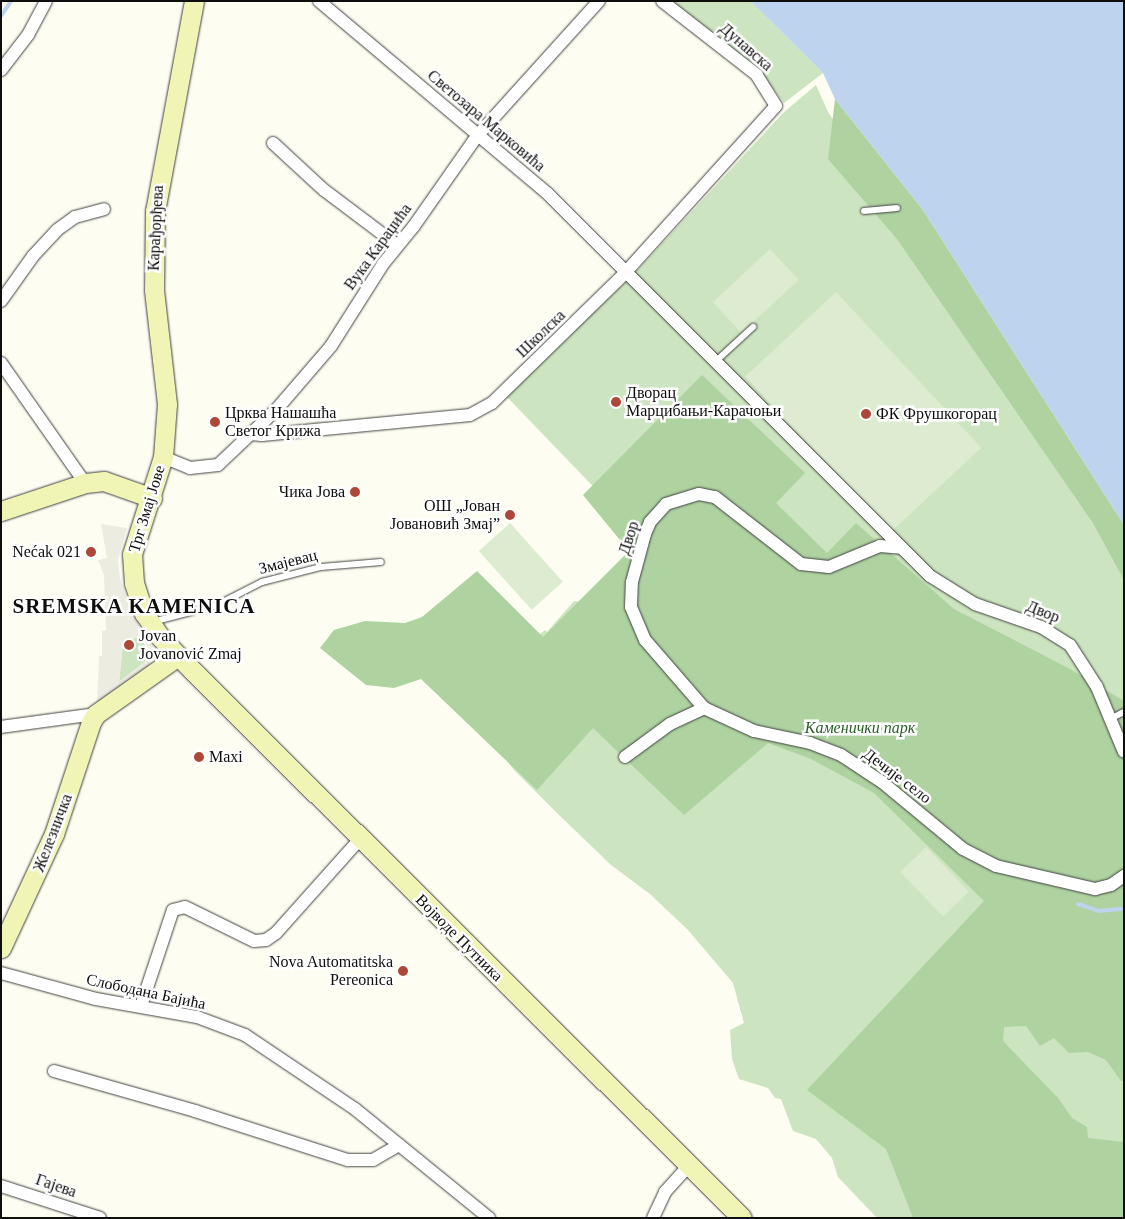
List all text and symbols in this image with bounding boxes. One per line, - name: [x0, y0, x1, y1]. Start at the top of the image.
- street label: Дунавска: [716, 19, 776, 75]
- street label: Светозара Марковића: [423, 66, 549, 176]
- street label: Карађорђева: [144, 185, 168, 271]
- street label: Вука Караџића: [340, 200, 416, 294]
- street label: Школска: [513, 306, 569, 362]
- place label: Дворац Марцибањи-Карачоњи: [626, 383, 781, 421]
- marker: Дворац Марцибањи-Карачоњи: [610, 396, 622, 408]
- place label: Црква Нашашћа Светог Крижа: [225, 403, 336, 441]
- place label: ФК Фрушкогорац: [876, 404, 997, 424]
- marker: ФК Фрушкогорац: [860, 408, 872, 420]
- marker: Црква Нашашћа Светог Крижа: [209, 416, 221, 428]
- street label: Трг Змај Јове: [125, 463, 169, 555]
- place label: Чика Јова: [279, 482, 345, 502]
- marker: Чика Јова: [349, 486, 361, 498]
- place label: ОШ „Јован Јовановић Змај”: [390, 496, 500, 534]
- marker: ОШ „Јован Јовановић Змај”: [504, 509, 516, 521]
- street label: Двор: [615, 519, 643, 557]
- place label: Nećak 021: [12, 542, 81, 562]
- street label: Змајевац: [257, 545, 319, 579]
- marker: Nećak 021: [85, 546, 97, 558]
- district label: SREMSKA KAMENICA: [10, 593, 258, 619]
- street label: Двор: [1023, 597, 1063, 627]
- place label: Jovan Jovanović Zmaj: [139, 626, 242, 664]
- marker: Jovan Jovanović Zmaj: [123, 639, 135, 651]
- park label: Каменички парк: [805, 718, 915, 738]
- street label: Дечије село: [859, 744, 935, 808]
- place label: Maxi: [209, 747, 243, 767]
- marker: Maxi: [193, 751, 205, 763]
- street label: Железничка: [29, 791, 77, 875]
- street label: Војводе Путника: [411, 890, 507, 986]
- place label: Nova Automatitska Pereonica: [268, 952, 393, 990]
- marker: Nova Automatitska Pereonica: [397, 965, 409, 977]
- street label: Слободана Бајића: [85, 970, 207, 1014]
- street label: Гајева: [33, 1170, 79, 1202]

